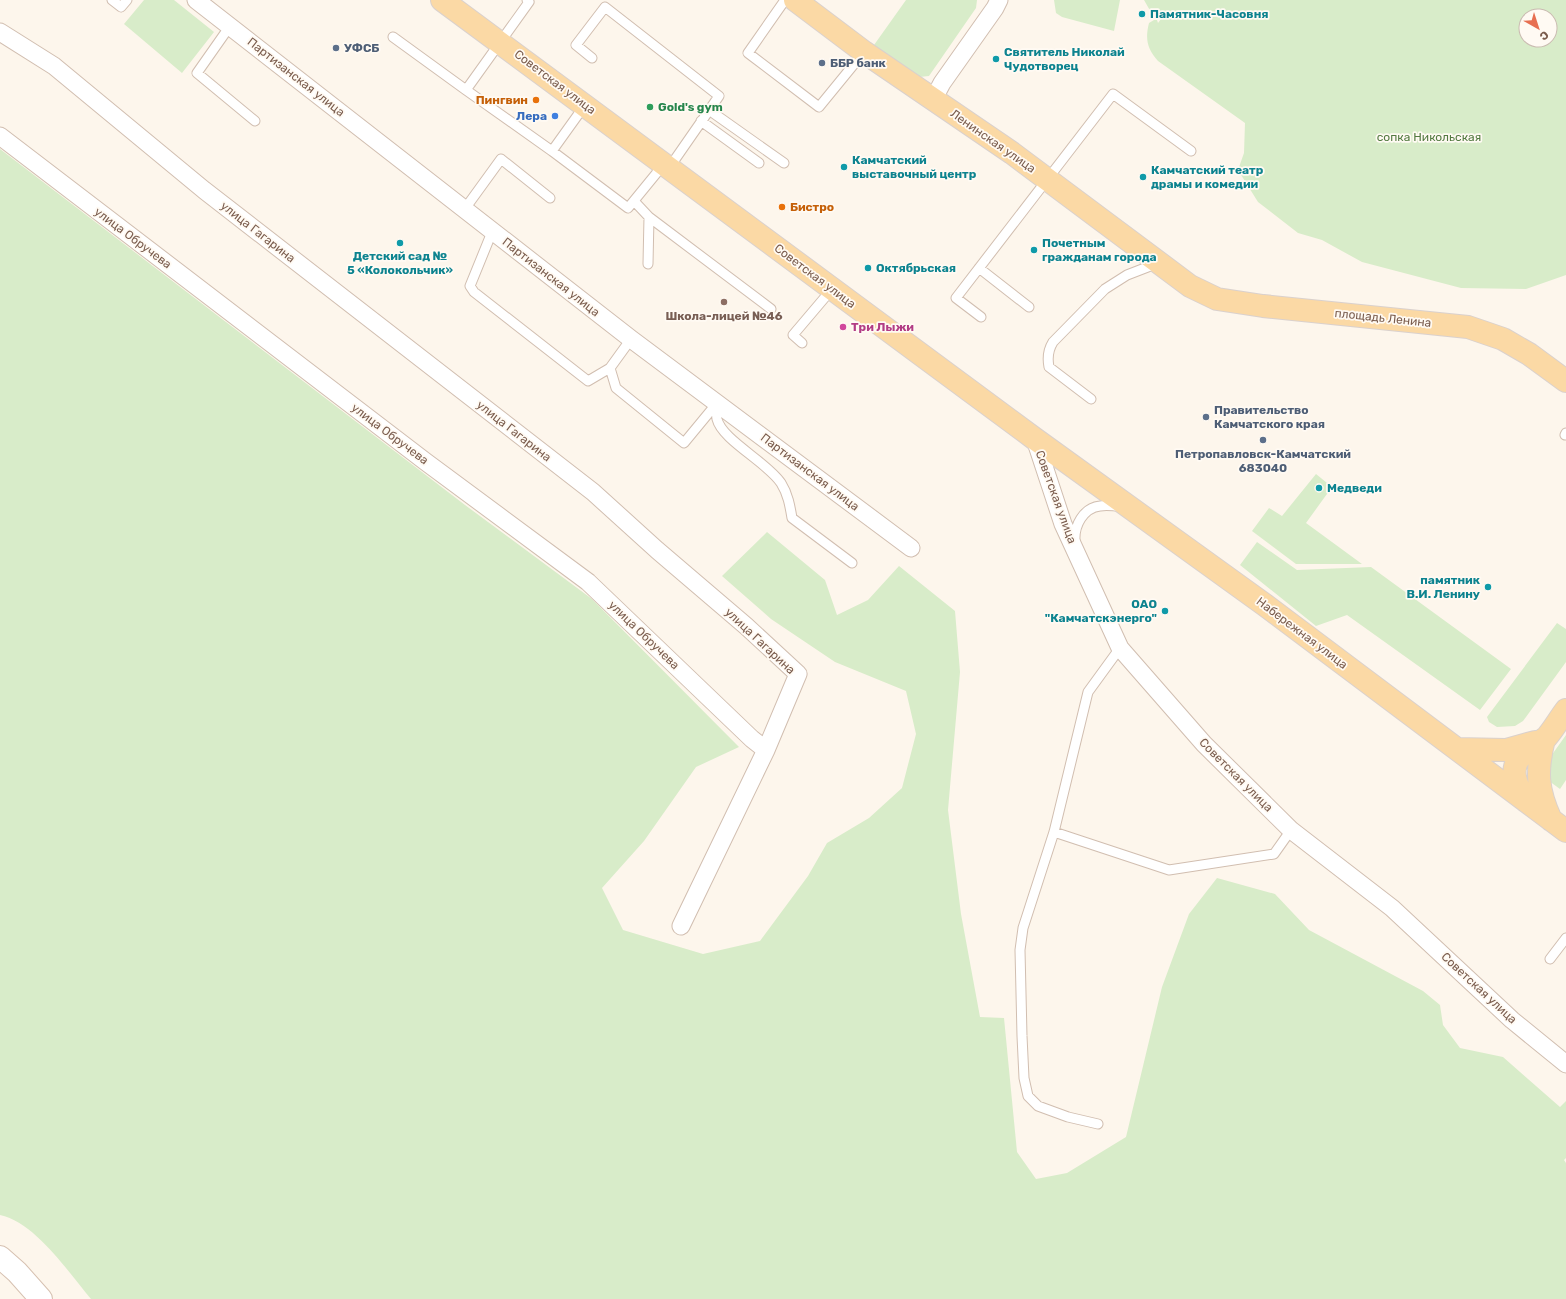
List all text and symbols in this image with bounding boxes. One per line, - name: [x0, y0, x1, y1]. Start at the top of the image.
- place label: Памятник-Часовня: [1150, 7, 1269, 21]
- north arrow: [1518, 8, 1558, 48]
- marker: Памятник-Часовня: [1137, 9, 1147, 19]
- text: С: [1537, 28, 1551, 43]
- street label: Партизанская улица: [245, 35, 347, 119]
- place label: УФСБ: [344, 41, 379, 55]
- marker: УФСБ: [331, 43, 341, 53]
- place label: Святитель Николай Чудотворец: [1004, 45, 1125, 73]
- street label: Советская улица: [512, 47, 598, 117]
- marker: Святитель Николай Чудотворец: [991, 54, 1001, 64]
- place label: ББР банк: [830, 56, 887, 70]
- marker: ББР банк: [817, 58, 827, 68]
- place label: Пингвин: [476, 93, 528, 107]
- marker: Пингвин: [531, 95, 541, 105]
- place label: Gold's gym: [658, 100, 723, 114]
- marker: Gold's gym: [645, 102, 655, 112]
- street label: Ленинская улица: [948, 106, 1038, 176]
- place label: Лера: [516, 109, 547, 123]
- marker: Лера: [550, 111, 560, 121]
- park label: сопка Никольская: [1377, 130, 1481, 144]
- place label: Камчатский выставочный центр: [852, 153, 977, 181]
- marker: Камчатский выставочный центр: [839, 162, 849, 172]
- place label: Камчатский театр драмы и комедии: [1151, 163, 1264, 191]
- marker: Камчатский театр драмы и комедии: [1138, 172, 1148, 182]
- street label: улица Гагарина: [218, 199, 298, 265]
- place label: Бистро: [790, 200, 834, 214]
- marker: Бистро: [777, 202, 787, 212]
- street label: улица Обручева: [92, 205, 174, 271]
- street label: Партизанская улица: [500, 235, 602, 319]
- place label: Почетным гражданам города: [1042, 236, 1157, 264]
- marker: Детский сад № 5 «Колокольчик»: [395, 238, 405, 248]
- street label: Советская улица: [772, 241, 858, 311]
- marker: Почетным гражданам города: [1029, 245, 1039, 255]
- place label: Детский сад № 5 «Колокольчик»: [347, 249, 454, 277]
- place label: Октябрьская: [876, 261, 956, 275]
- marker: Октябрьская: [863, 263, 873, 273]
- marker: Школа-лицей №46: [719, 297, 729, 307]
- street label: площадь Ленина: [1334, 306, 1432, 330]
- place label: Школа-лицей №46: [665, 309, 783, 323]
- place label: Три Лыжи: [851, 320, 914, 334]
- marker: Три Лыжи: [838, 322, 848, 332]
- street label: улица Гагарина: [474, 398, 554, 464]
- street label: улица Обручева: [349, 401, 431, 467]
- place label: Правительство Камчатского края: [1214, 403, 1325, 431]
- marker: Правительство Камчатского края: [1201, 412, 1211, 422]
- street label: Партизанская улица: [758, 430, 862, 514]
- marker: Петропавловск-Камчатский 683040: [1258, 435, 1268, 445]
- place label: Петропавловск-Камчатский 683040: [1175, 447, 1351, 475]
- street label: Советская улица: [1033, 448, 1079, 546]
- place label: Медведи: [1327, 481, 1382, 495]
- marker: Медведи: [1314, 483, 1324, 493]
- place label: памятник В.И. Ленину: [1407, 573, 1481, 601]
- marker: памятник В.И. Ленину: [1483, 582, 1493, 592]
- street label: Набережная улица: [1254, 594, 1350, 672]
- place label: ОАО "Камчатскэнерго": [1045, 597, 1157, 625]
- street label: улица Обручева: [606, 598, 682, 672]
- street label: улица Гагарина: [722, 605, 798, 677]
- marker: ОАО "Камчатскэнерго": [1160, 606, 1170, 616]
- street label: Советская улица: [1196, 735, 1276, 815]
- street label: Советская улица: [1438, 949, 1520, 1027]

